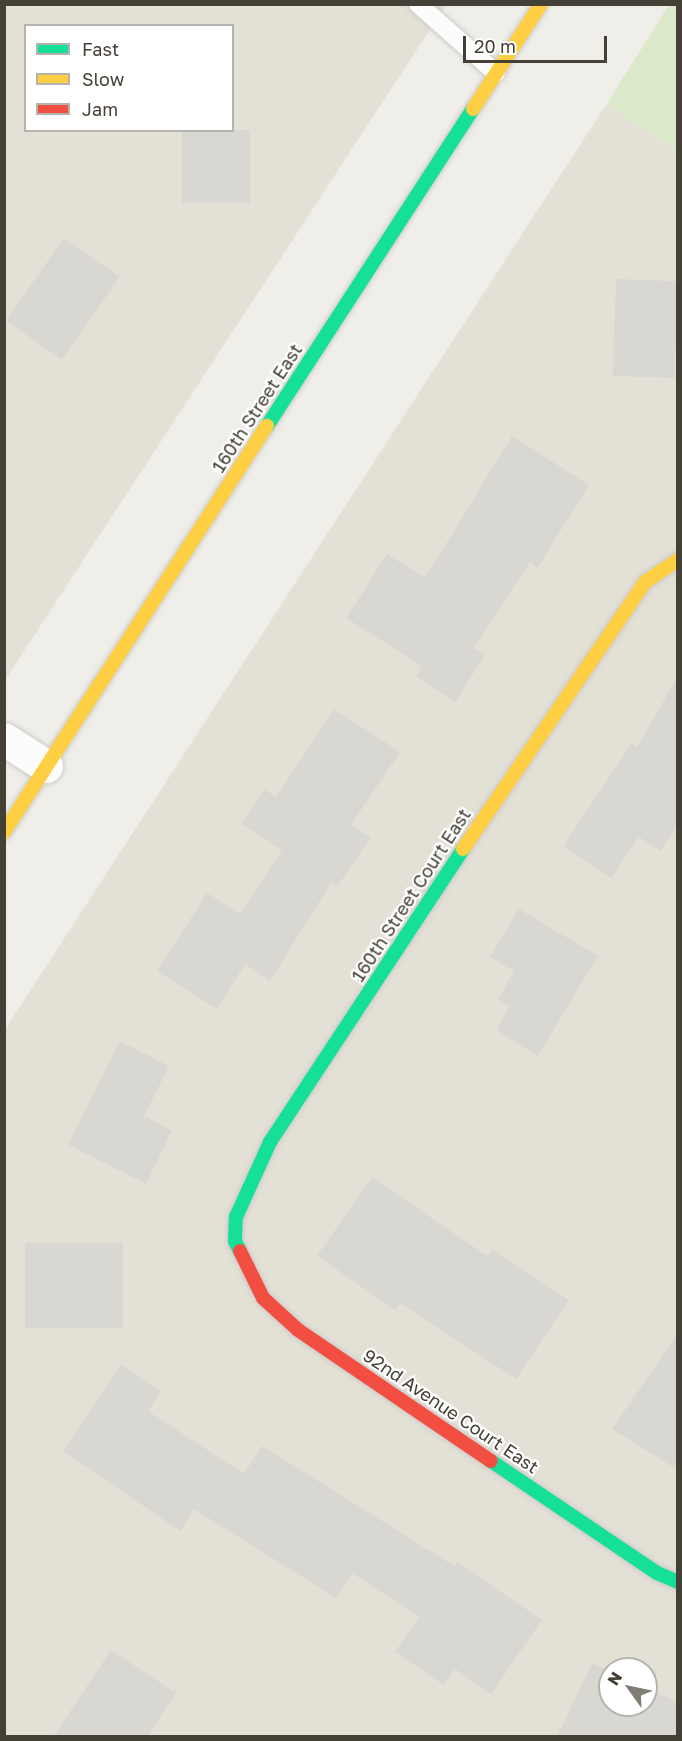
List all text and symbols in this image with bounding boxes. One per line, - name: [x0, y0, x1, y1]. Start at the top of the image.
- legend: [24, 24, 234, 132]
- scale bar: [466, 24, 610, 62]
- text: 20 m: [474, 35, 516, 57]
- text: Fast: [82, 38, 119, 60]
- text: Slow: [82, 68, 124, 90]
- text: Jam: [82, 98, 118, 120]
- street label: 160th Street East: [207, 340, 307, 476]
- street label: 160th Street Court East: [347, 804, 475, 986]
- street label: 92nd Avenue Court East: [359, 1344, 543, 1478]
- north arrow: [598, 1657, 658, 1717]
- text: N: [603, 1668, 626, 1689]

